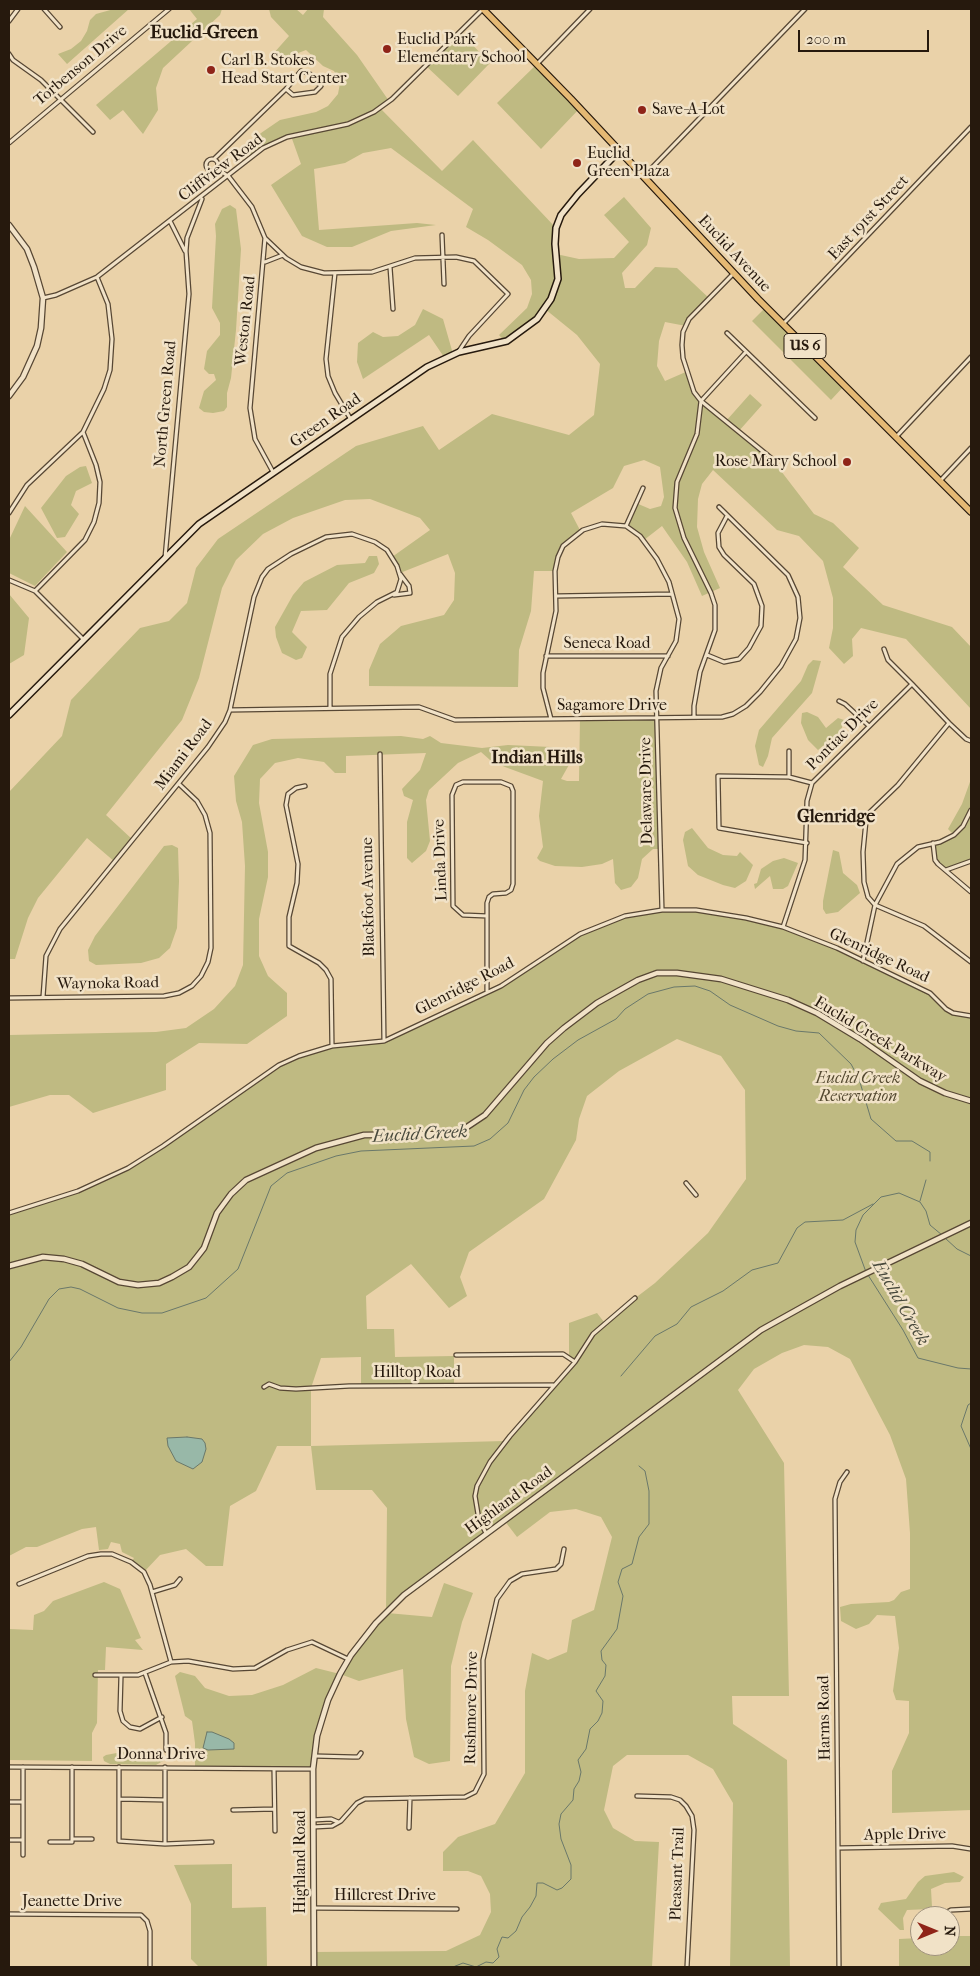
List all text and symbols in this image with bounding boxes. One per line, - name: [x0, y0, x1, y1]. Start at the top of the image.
- scale bar: [800, 20, 931, 52]
- street label: Torbenson Drive: [31, 22, 131, 110]
- district label: Euclid-Green: [150, 22, 258, 44]
- place label: Euclid Park Elementary School: [397, 30, 526, 68]
- text: 200 m: [806, 30, 846, 48]
- marker: Euclid Park Elementary School: [381, 43, 393, 55]
- place label: Carl B. Stokes Head Start Center: [221, 51, 347, 89]
- marker: Carl B. Stokes Head Start Center: [205, 64, 217, 76]
- place label: Save-A-Lot: [652, 100, 725, 120]
- marker: Save-A-Lot: [636, 104, 648, 116]
- street label: Cliffview Road: [175, 130, 267, 206]
- place label: Euclid Green Plaza: [587, 144, 670, 182]
- marker: Euclid Green Plaza: [571, 157, 583, 169]
- street label: East 191st Street: [825, 171, 913, 265]
- street label: Euclid Avenue: [693, 211, 775, 297]
- street label: Weston Road: [232, 275, 260, 367]
- road number: US 6: [784, 334, 826, 358]
- street label: North Green Road: [151, 340, 181, 468]
- street label: Green Road: [287, 390, 365, 452]
- place label: Rose Mary School: [715, 452, 837, 472]
- marker: Rose Mary School: [841, 456, 853, 468]
- street label: Seneca Road: [564, 634, 650, 654]
- street label: Pontiac Drive: [803, 695, 883, 775]
- street label: Sagamore Drive: [557, 696, 667, 716]
- street label: Miami Road: [151, 716, 217, 794]
- street label: Delaware Drive: [636, 737, 658, 845]
- district label: Indian Hills: [491, 748, 583, 770]
- district label: Glenridge: [797, 807, 875, 829]
- street label: Linda Drive: [430, 819, 452, 901]
- street label: Blackfoot Avenue: [358, 837, 380, 957]
- street label: Glenridge Road: [826, 924, 932, 988]
- street label: Glenridge Road: [412, 954, 518, 1020]
- street label: Waynoka Road: [57, 974, 159, 994]
- street label: Euclid Creek Parkway: [810, 993, 950, 1087]
- park label: Euclid Creek Reservation: [816, 1069, 900, 1107]
- water label: Euclid Creek: [372, 1122, 468, 1148]
- water label: Euclid Creek: [867, 1256, 933, 1350]
- street label: Hilltop Road: [373, 1363, 461, 1383]
- street label: Highland Road: [461, 1463, 557, 1539]
- street label: Rushmore Drive: [461, 1651, 483, 1765]
- street label: Harms Road: [815, 1675, 835, 1761]
- street label: Donna Drive: [117, 1745, 205, 1765]
- street label: Highland Road: [291, 1810, 311, 1914]
- street label: Apple Drive: [864, 1825, 946, 1845]
- street label: Pleasant Trail: [667, 1827, 689, 1921]
- street label: Hillcrest Drive: [334, 1886, 436, 1906]
- street label: Jeanette Drive: [22, 1892, 122, 1912]
- north arrow: [910, 1906, 960, 1956]
- text: N: [941, 1926, 958, 1936]

